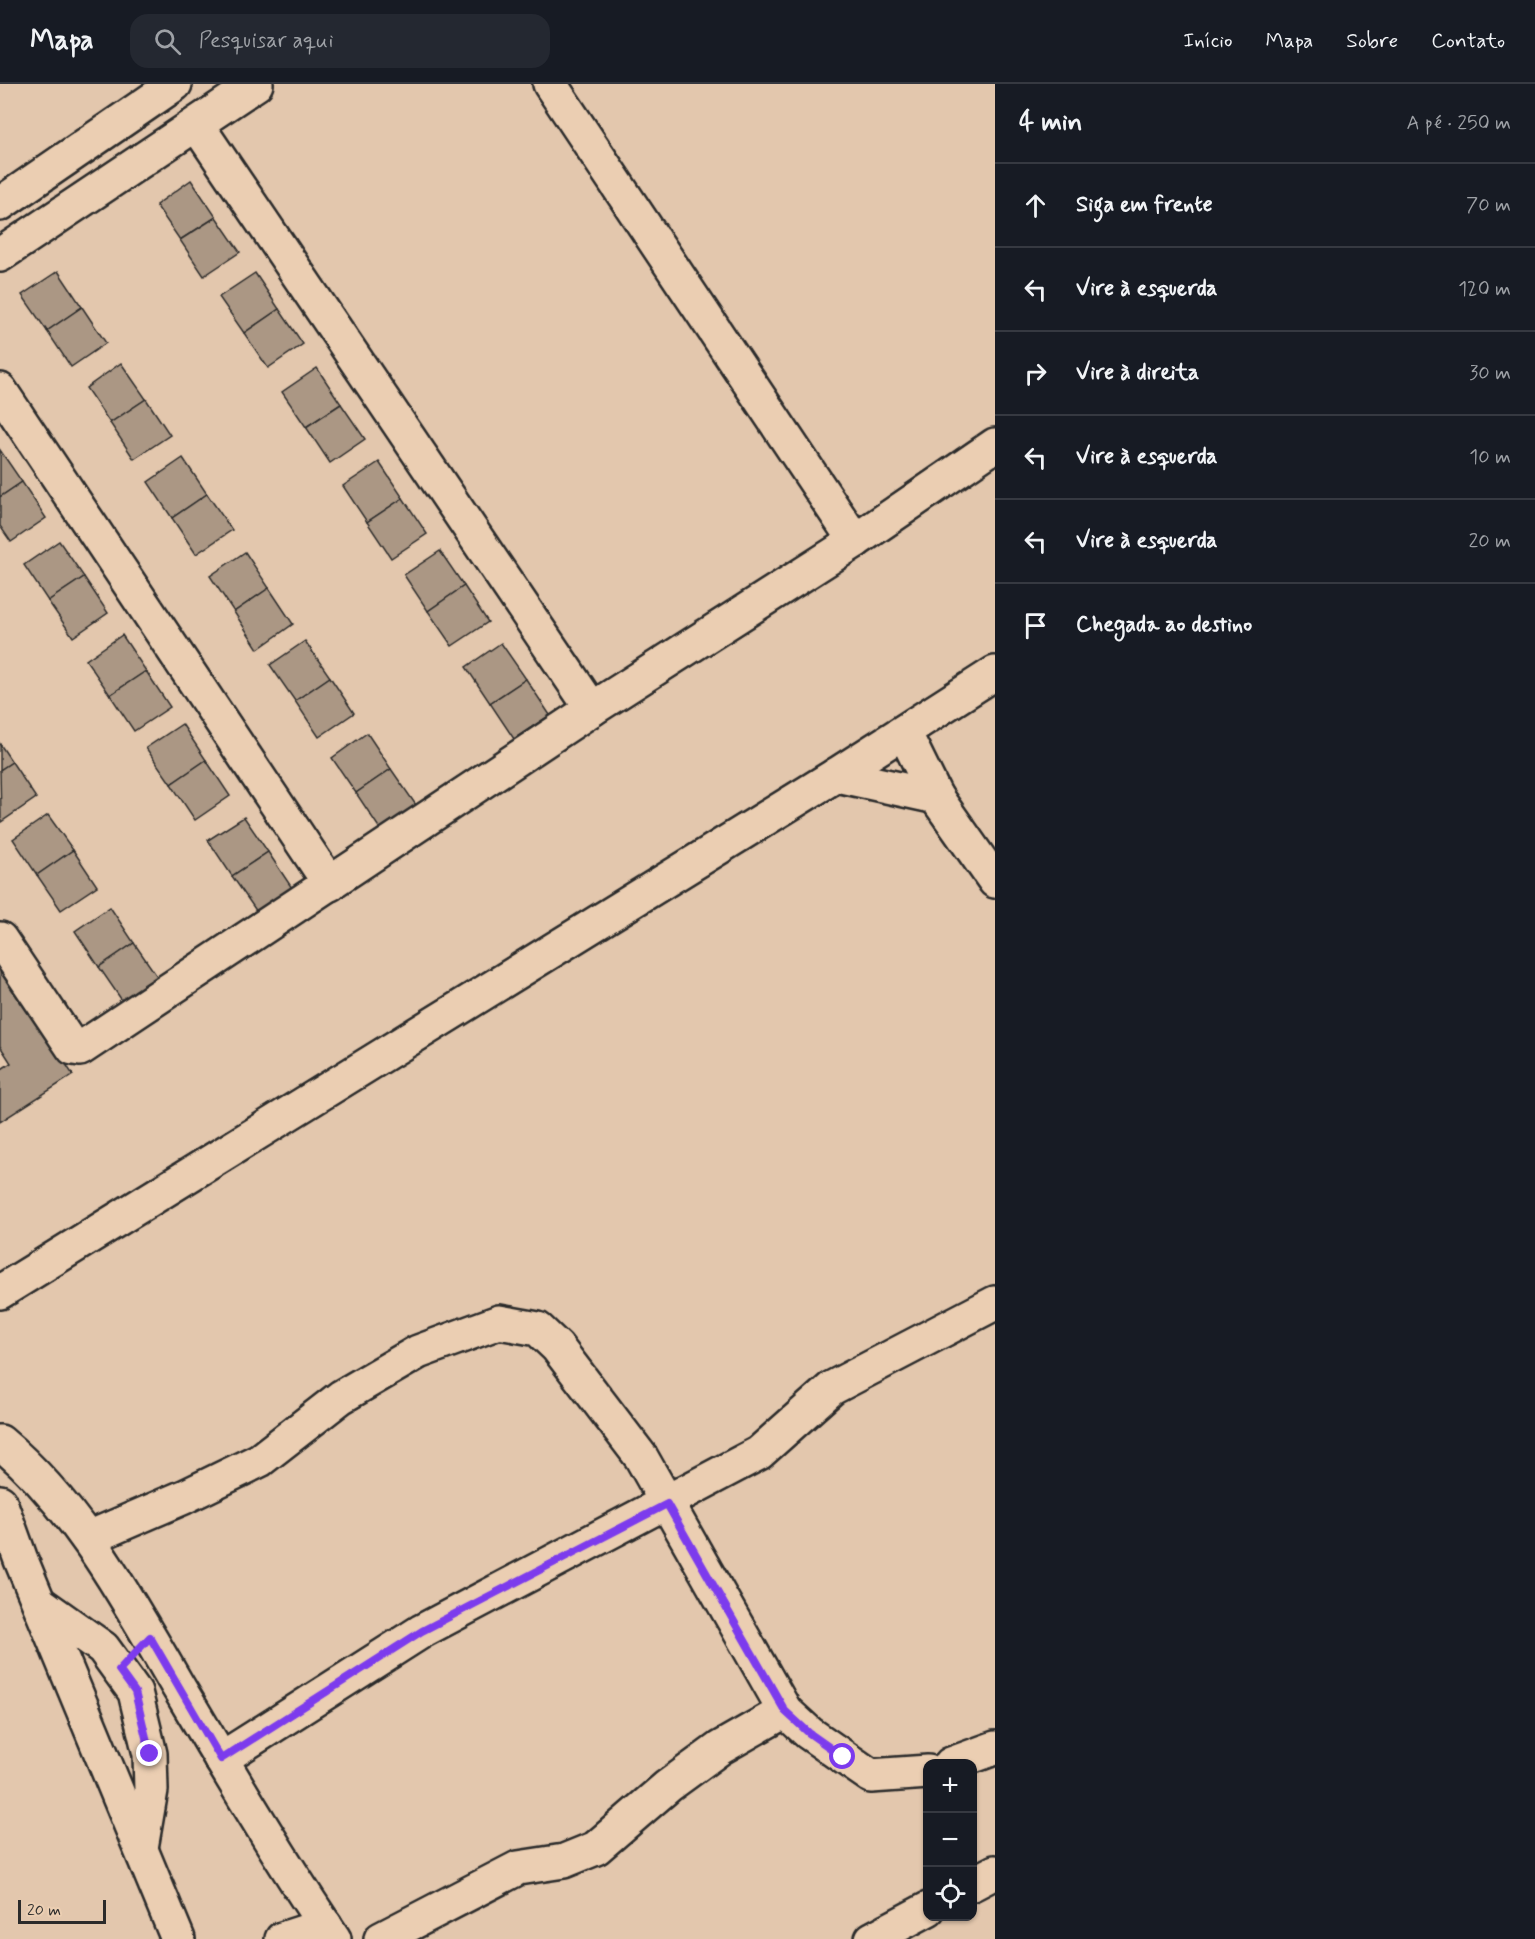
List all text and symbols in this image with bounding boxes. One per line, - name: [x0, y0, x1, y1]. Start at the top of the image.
- search box: [130, 14, 550, 68]
- text: Mapa: [30, 23, 94, 60]
- icon: search: [151, 25, 184, 58]
- text: Pesquisar aqui: [199, 27, 334, 55]
- text: Início: [1183, 27, 1233, 55]
- text: Mapa: [1266, 27, 1313, 55]
- text: Sobre: [1346, 27, 1398, 55]
- text: Contato: [1431, 27, 1505, 55]
- text: 4 min: [1019, 106, 1082, 140]
- text: A pé · 250 m: [1406, 110, 1511, 137]
- icon: ahead: [1019, 189, 1052, 222]
- text: Siga em frente: [1076, 191, 1213, 219]
- text: 70 m: [1466, 192, 1511, 219]
- icon: left: [1019, 273, 1052, 306]
- text: Vire à esquerda: [1076, 275, 1217, 303]
- text: 120 m: [1458, 276, 1511, 303]
- icon: right: [1019, 357, 1052, 390]
- text: Vire à direita: [1076, 359, 1199, 387]
- text: 30 m: [1469, 360, 1511, 387]
- icon: left: [1019, 441, 1052, 474]
- text: Vire à esquerda: [1076, 443, 1217, 471]
- text: 10 m: [1469, 444, 1511, 471]
- icon: left: [1019, 525, 1052, 558]
- text: Vire à esquerda: [1076, 527, 1217, 555]
- text: 20 m: [1468, 528, 1511, 555]
- icon: arrive: [1019, 609, 1052, 642]
- text: Chegada ao destino: [1076, 611, 1252, 639]
- route end: [136, 1740, 162, 1766]
- route start: [829, 1743, 855, 1769]
- map controls: [923, 1759, 977, 1921]
- button: +: [923, 1759, 977, 1813]
- button: −: [923, 1813, 977, 1867]
- button: locate: [923, 1867, 977, 1921]
- scale bar: [18, 1897, 106, 1924]
- text: 20 m: [27, 1900, 61, 1921]

